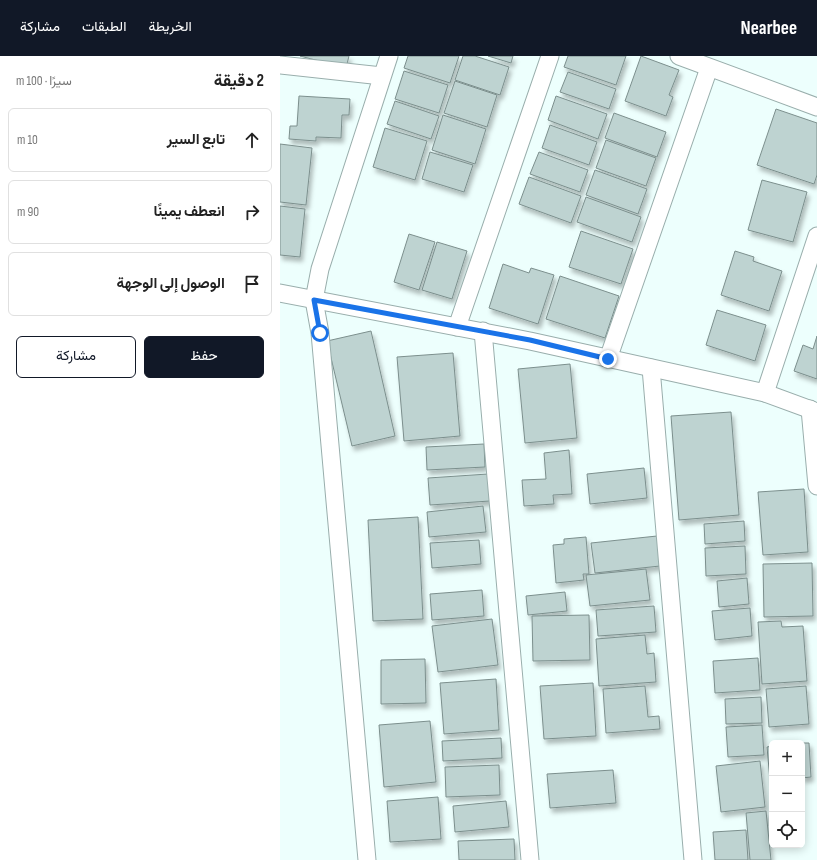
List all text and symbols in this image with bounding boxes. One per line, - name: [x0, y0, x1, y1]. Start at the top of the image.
- text: Nearbee: [741, 17, 797, 40]
- text: مشاركة: [20, 18, 60, 35]
- text: الطبقات: [82, 18, 126, 35]
- text: الخريطة: [148, 18, 192, 35]
- text: 2 دقيقة: [214, 71, 264, 91]
- text: سيرًا · 100 m: [16, 73, 72, 89]
- icon: ahead: [241, 129, 263, 151]
- text: تابع السير: [167, 130, 225, 149]
- text: 10 m: [17, 132, 38, 148]
- icon: right: [241, 201, 263, 223]
- text: انعطف يمينًا: [154, 202, 225, 221]
- text: 90 m: [17, 204, 39, 220]
- icon: arrive: [241, 273, 263, 295]
- text: الوصول إلى الوجهة: [117, 274, 225, 293]
- route start: [311, 324, 329, 342]
- button: مشاركة: [16, 336, 136, 378]
- button: حفظ: [144, 336, 264, 378]
- route end: [599, 350, 617, 368]
- map controls: [769, 740, 805, 848]
- button: +: [769, 740, 805, 776]
- button: −: [769, 776, 805, 812]
- button: locate: [769, 812, 805, 848]

